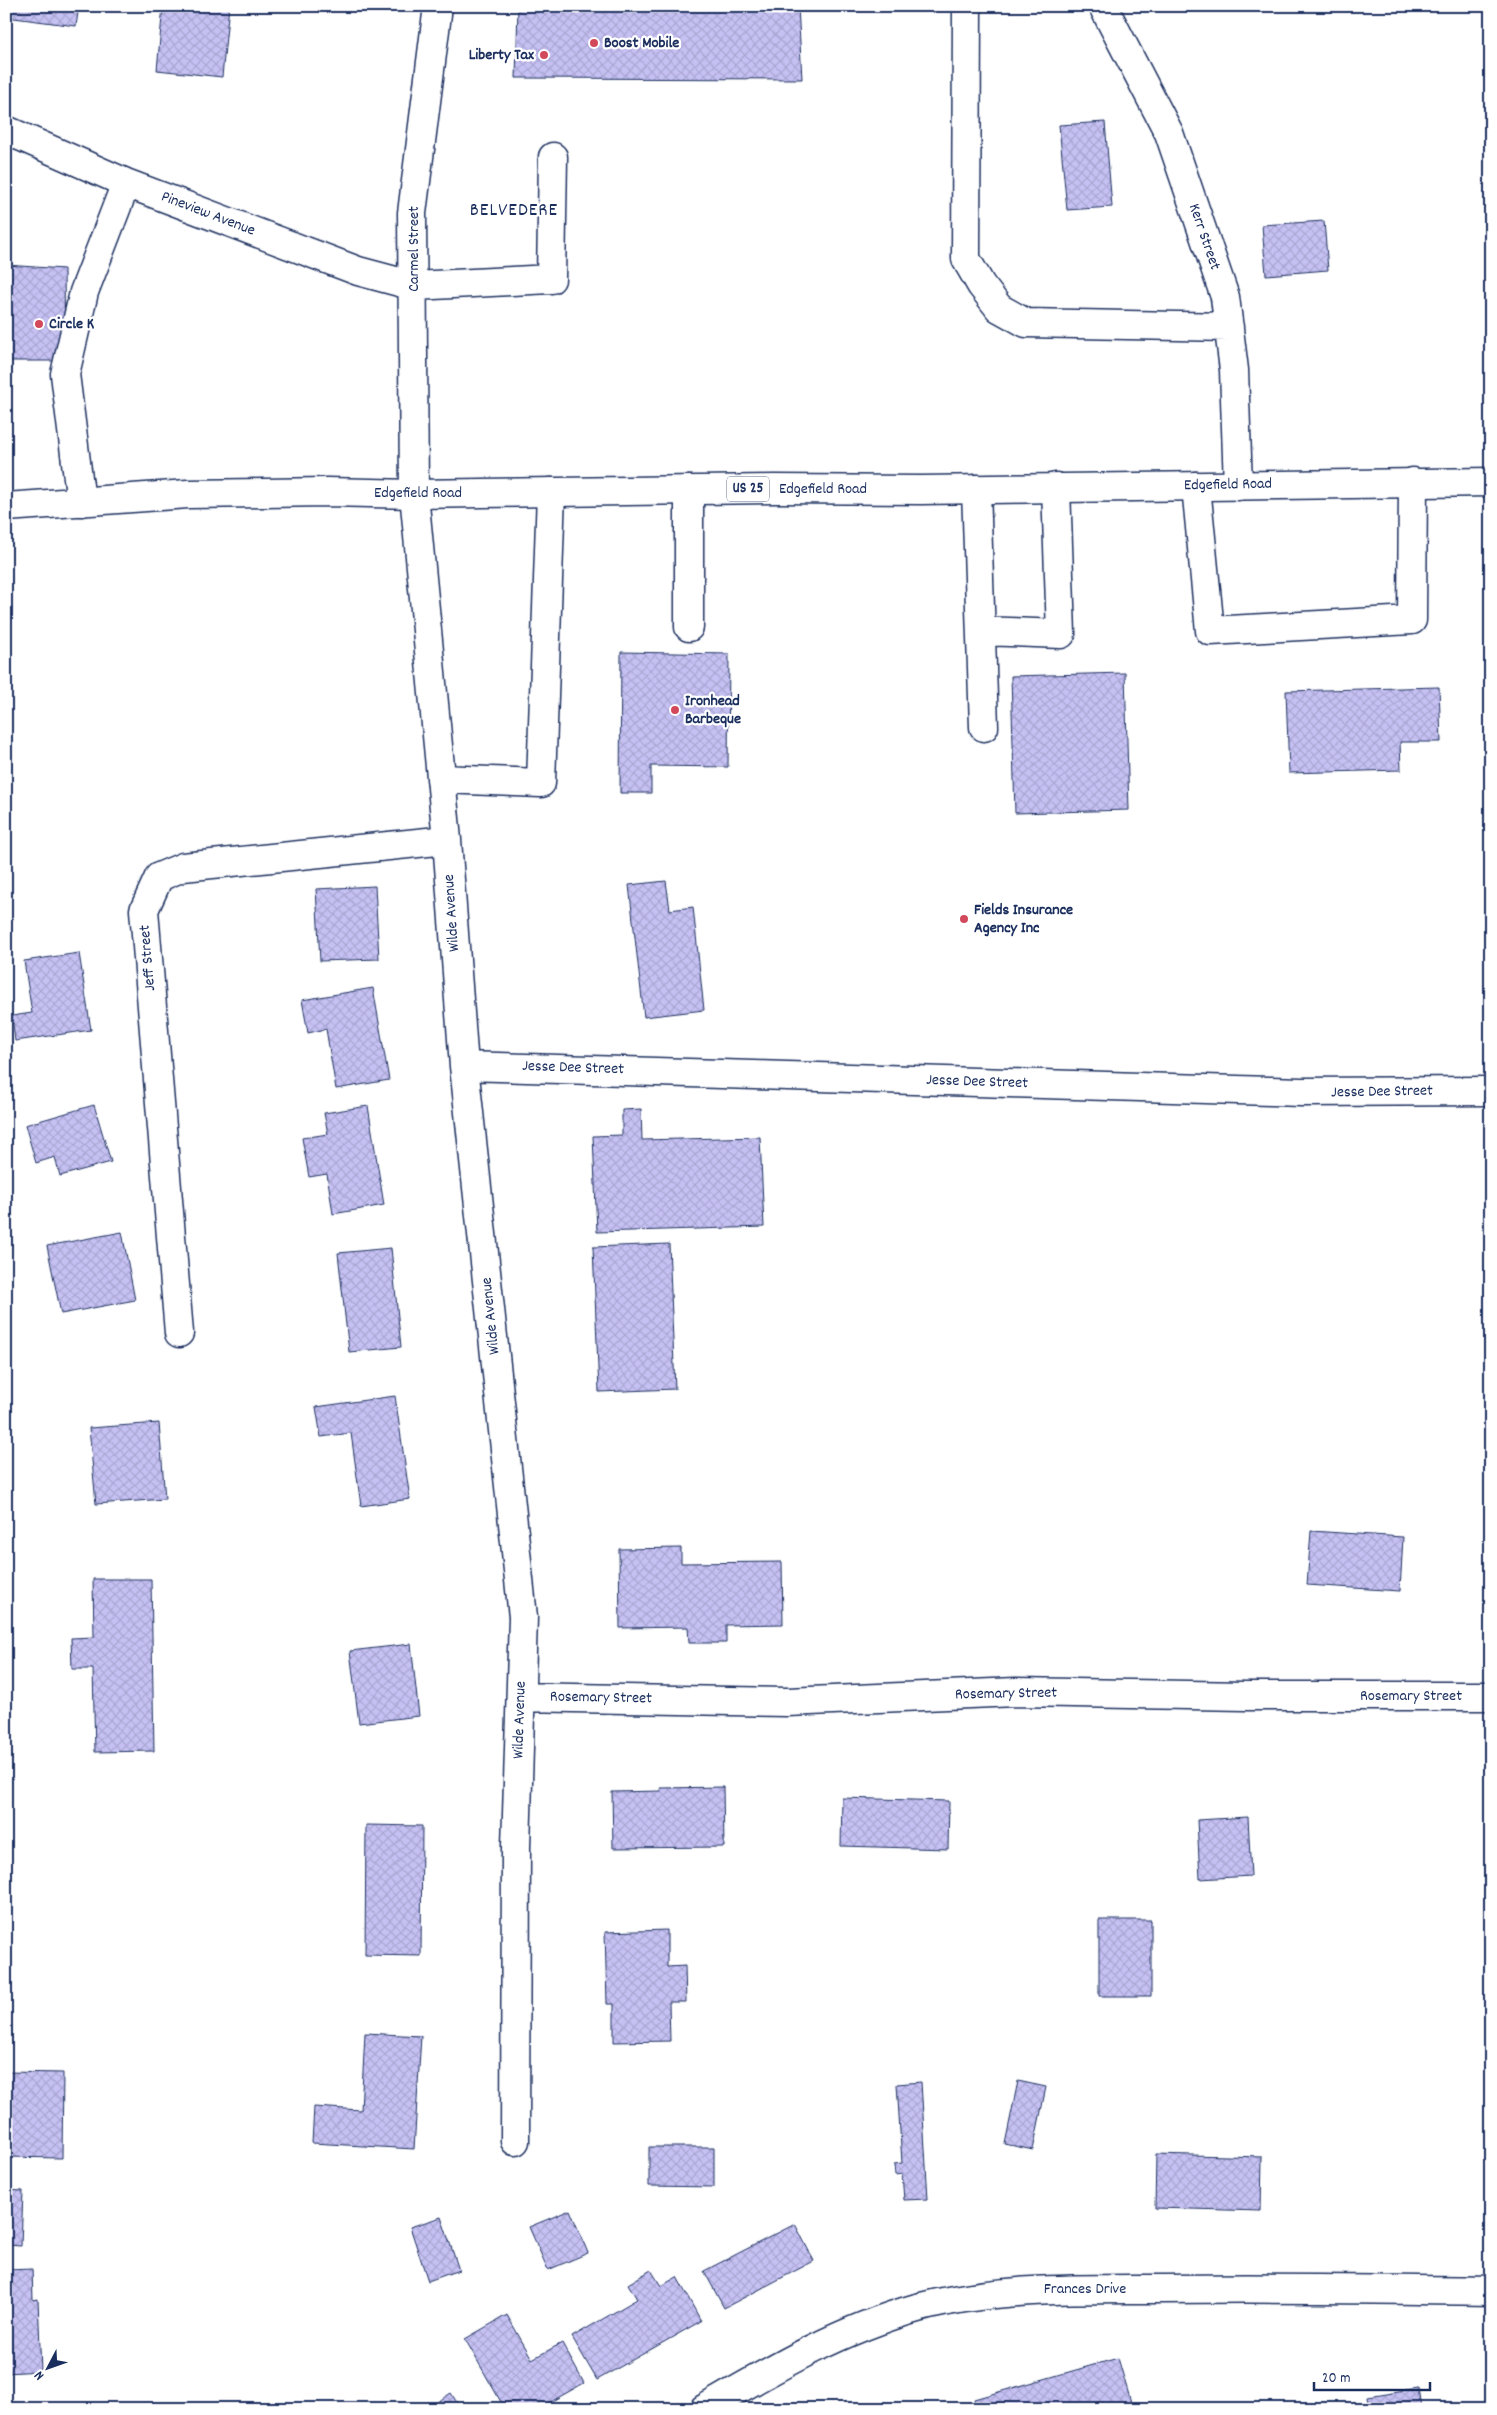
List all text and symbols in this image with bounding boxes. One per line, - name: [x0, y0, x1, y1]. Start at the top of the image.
- place label: Boost Mobile: [604, 32, 679, 55]
- marker: Boost Mobile: [588, 37, 600, 49]
- place label: Liberty Tax: [469, 44, 534, 67]
- marker: Liberty Tax: [538, 49, 550, 61]
- street label: Pineview Avenue: [158, 186, 258, 242]
- district label: BELVEDERE: [470, 198, 558, 225]
- street label: Kerr Street: [1182, 201, 1226, 273]
- street label: Carmel Street: [403, 206, 426, 292]
- place label: Circle K: [49, 313, 95, 336]
- marker: Circle K: [33, 318, 45, 330]
- street label: Edgefield Road: [1184, 473, 1272, 497]
- road number: US 25: [727, 476, 769, 502]
- street label: Edgefield Road: [779, 478, 867, 501]
- street label: Edgefield Road: [374, 482, 462, 505]
- place label: Ironhead Barbeque: [685, 690, 741, 731]
- marker: Ironhead Barbeque: [669, 704, 681, 716]
- street label: Wilde Avenue: [438, 873, 466, 953]
- place label: Fields Insurance Agency Inc: [974, 899, 1073, 940]
- marker: Fields Insurance Agency Inc: [958, 913, 970, 925]
- street label: Jeff Street: [134, 924, 162, 992]
- street label: Jesse Dee Street: [522, 1055, 624, 1081]
- street label: Jesse Dee Street: [926, 1069, 1028, 1095]
- street label: Jesse Dee Street: [1331, 1080, 1433, 1104]
- street label: Wilde Avenue: [475, 1276, 507, 1356]
- street label: Wilde Avenue: [507, 1681, 533, 1759]
- street label: Rosemary Street: [955, 1682, 1057, 1706]
- street label: Rosemary Street: [1360, 1685, 1462, 1708]
- street label: Rosemary Street: [550, 1686, 652, 1710]
- street label: Frances Drive: [1044, 2278, 1126, 2301]
- north arrow: [22, 2342, 72, 2392]
- scale bar: [1314, 2360, 1431, 2392]
- text: N: [30, 2366, 50, 2384]
- text: 20 m: [1322, 2368, 1350, 2390]

